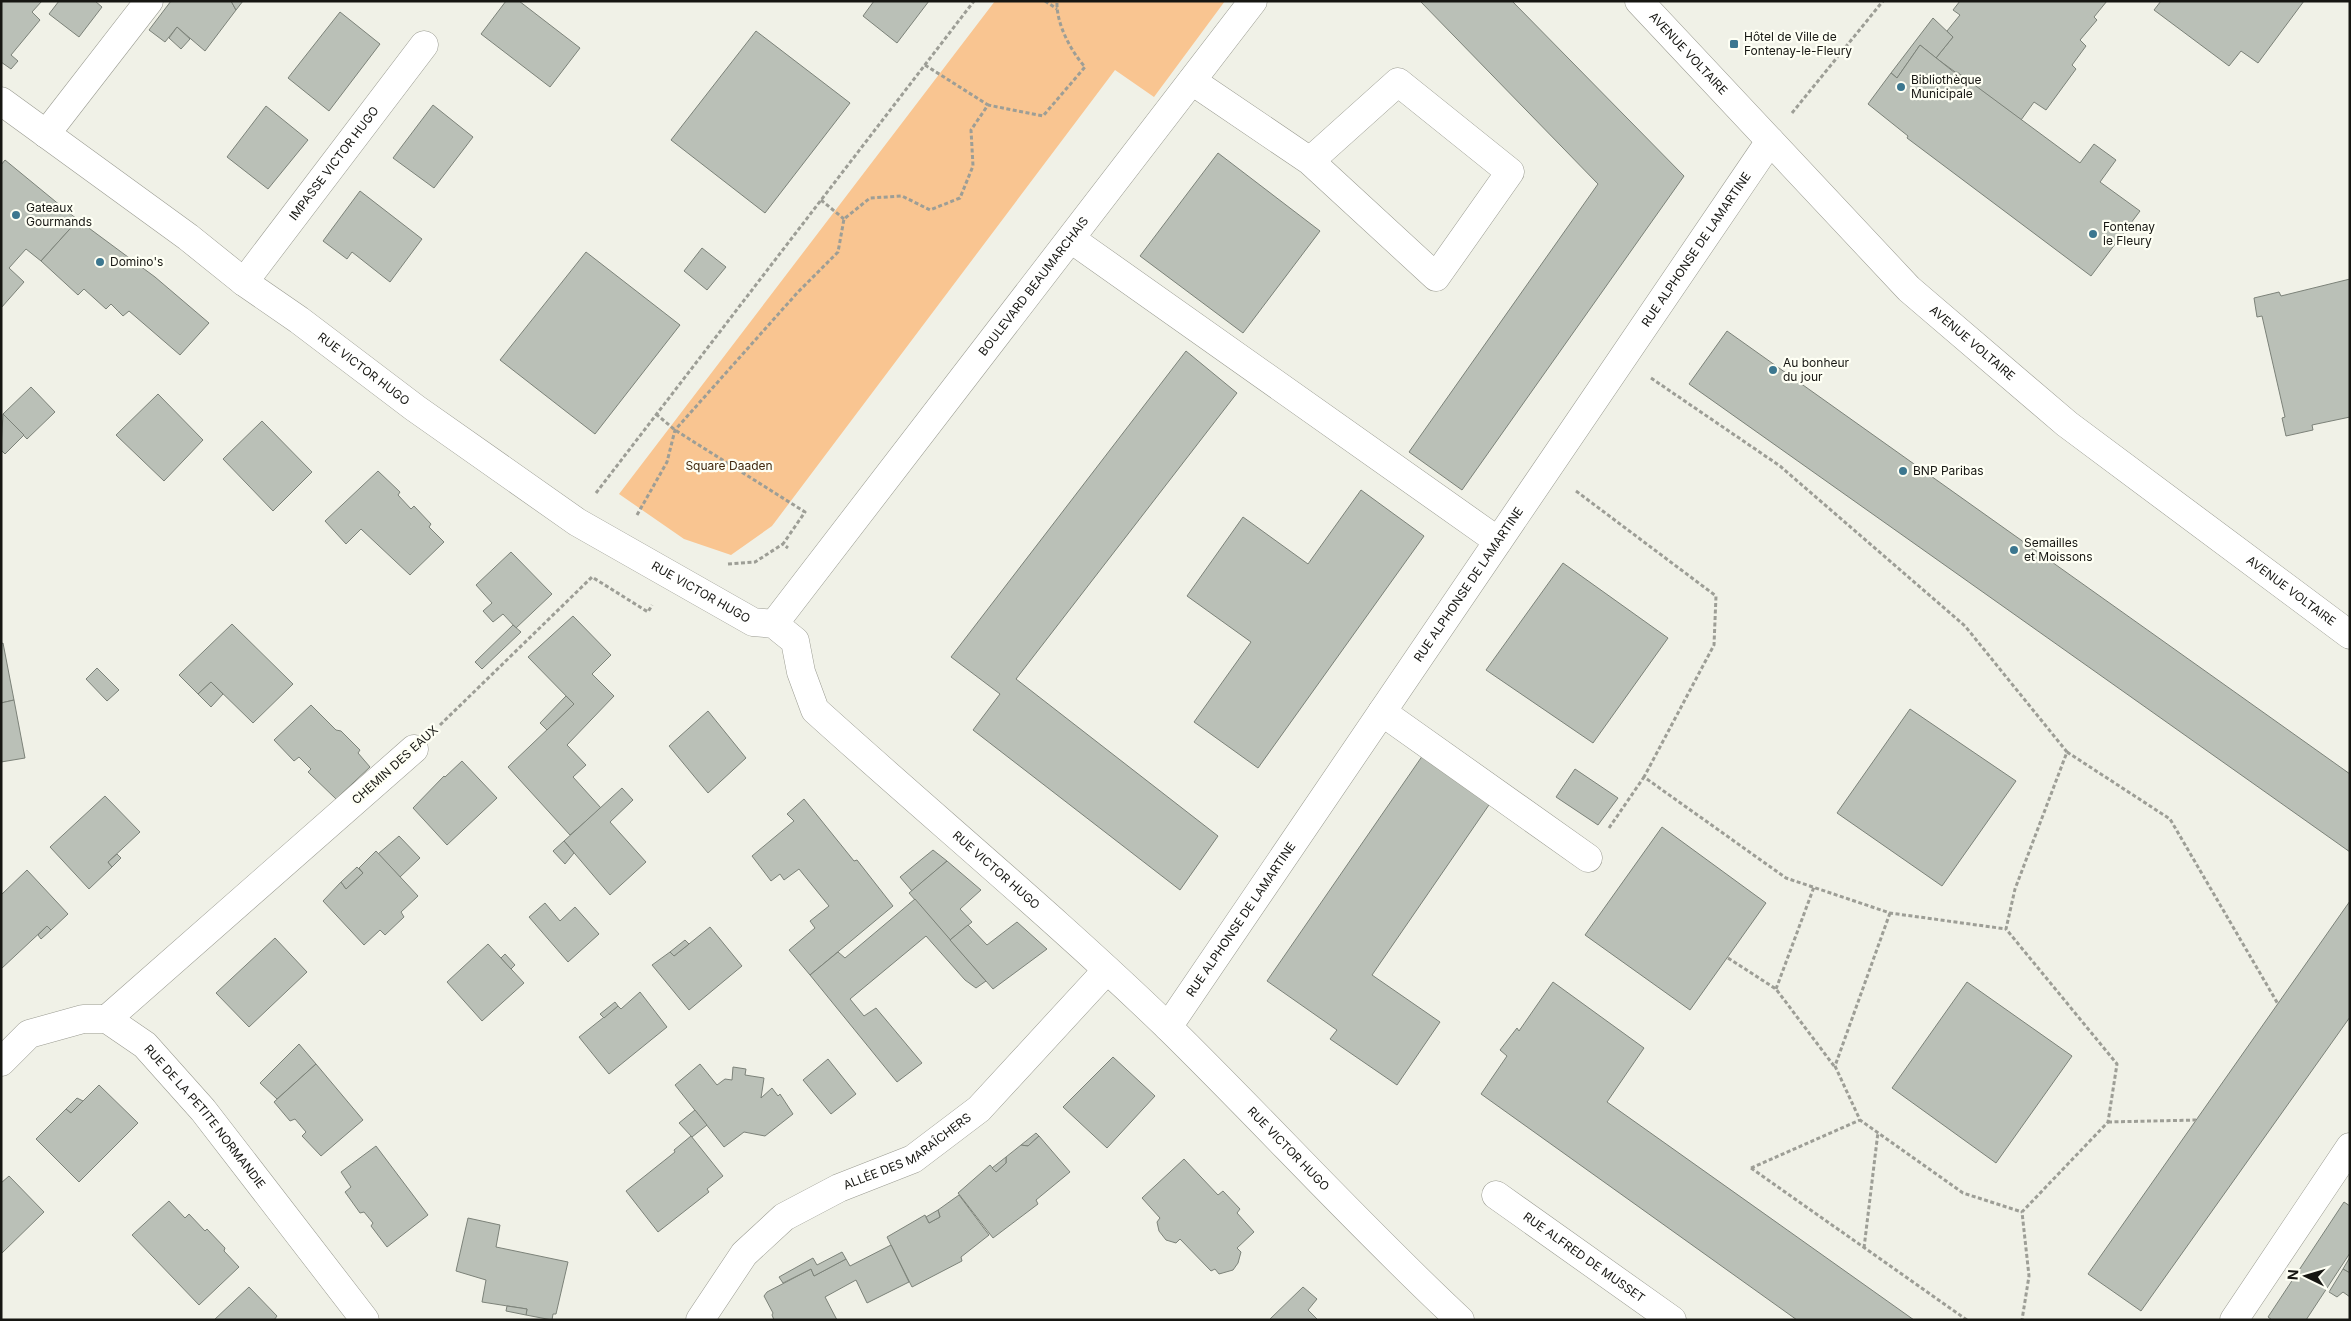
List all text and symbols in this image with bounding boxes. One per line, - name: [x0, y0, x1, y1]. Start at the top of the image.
- street label: AVENUE VOLTAIRE: [1646, 9, 1731, 98]
- place label: Hôtel de Ville de Fontenay-le-Fleury: [1744, 29, 1852, 58]
- marker: Hôtel de Ville de Fontenay-le-Fleury: [1728, 38, 1740, 50]
- place label: Bibliothèque Municipale: [1911, 72, 1982, 101]
- marker: Bibliothèque Municipale: [1895, 81, 1907, 93]
- street label: IMPASSE VICTOR HUGO: [286, 103, 382, 223]
- street label: RUE ALPHONSE DE LAMARTINE: [1638, 169, 1754, 329]
- place label: Gateaux Gourmands: [26, 200, 92, 229]
- marker: Gateaux Gourmands: [10, 209, 22, 221]
- street label: BOULEVARD BEAUMARCHAIS: [975, 213, 1092, 358]
- place label: Fontenay le Fleury: [2103, 219, 2155, 248]
- marker: Fontenay le Fleury: [2087, 228, 2099, 240]
- place label: Domino's: [110, 254, 163, 269]
- marker: Domino's: [94, 256, 106, 268]
- street label: AVENUE VOLTAIRE: [1927, 302, 2018, 383]
- street label: RUE VICTOR HUGO: [315, 329, 413, 408]
- place label: Au bonheur du jour: [1783, 355, 1850, 384]
- marker: Au bonheur du jour: [1767, 364, 1779, 376]
- park label: Square Daaden: [685, 458, 773, 473]
- place label: BNP Paribas: [1913, 463, 1983, 478]
- marker: BNP Paribas: [1897, 465, 1909, 477]
- street label: RUE ALPHONSE DE LAMARTINE: [1410, 504, 1526, 664]
- place label: Semailles et Moissons: [2024, 535, 2093, 564]
- marker: Semailles et Moissons: [2008, 544, 2020, 556]
- street label: AVENUE VOLTAIRE: [2244, 552, 2339, 629]
- street label: RUE VICTOR HUGO: [649, 558, 753, 626]
- street label: CHEMIN DES EAUX: [349, 722, 441, 807]
- street label: RUE VICTOR HUGO: [950, 827, 1043, 912]
- street label: RUE ALPHONSE DE LAMARTINE: [1183, 839, 1299, 999]
- street label: RUE DE LA PETITE NORMANDIE: [141, 1041, 269, 1191]
- street label: RUE VICTOR HUGO: [1245, 1103, 1333, 1194]
- street label: ALLÉE DES MARAÎCHERS: [841, 1109, 974, 1193]
- street label: RUE ALFRED DE MUSSET: [1521, 1209, 1648, 1306]
- north arrow: [2281, 1251, 2331, 1301]
- text: N: [2284, 1269, 2301, 1281]

